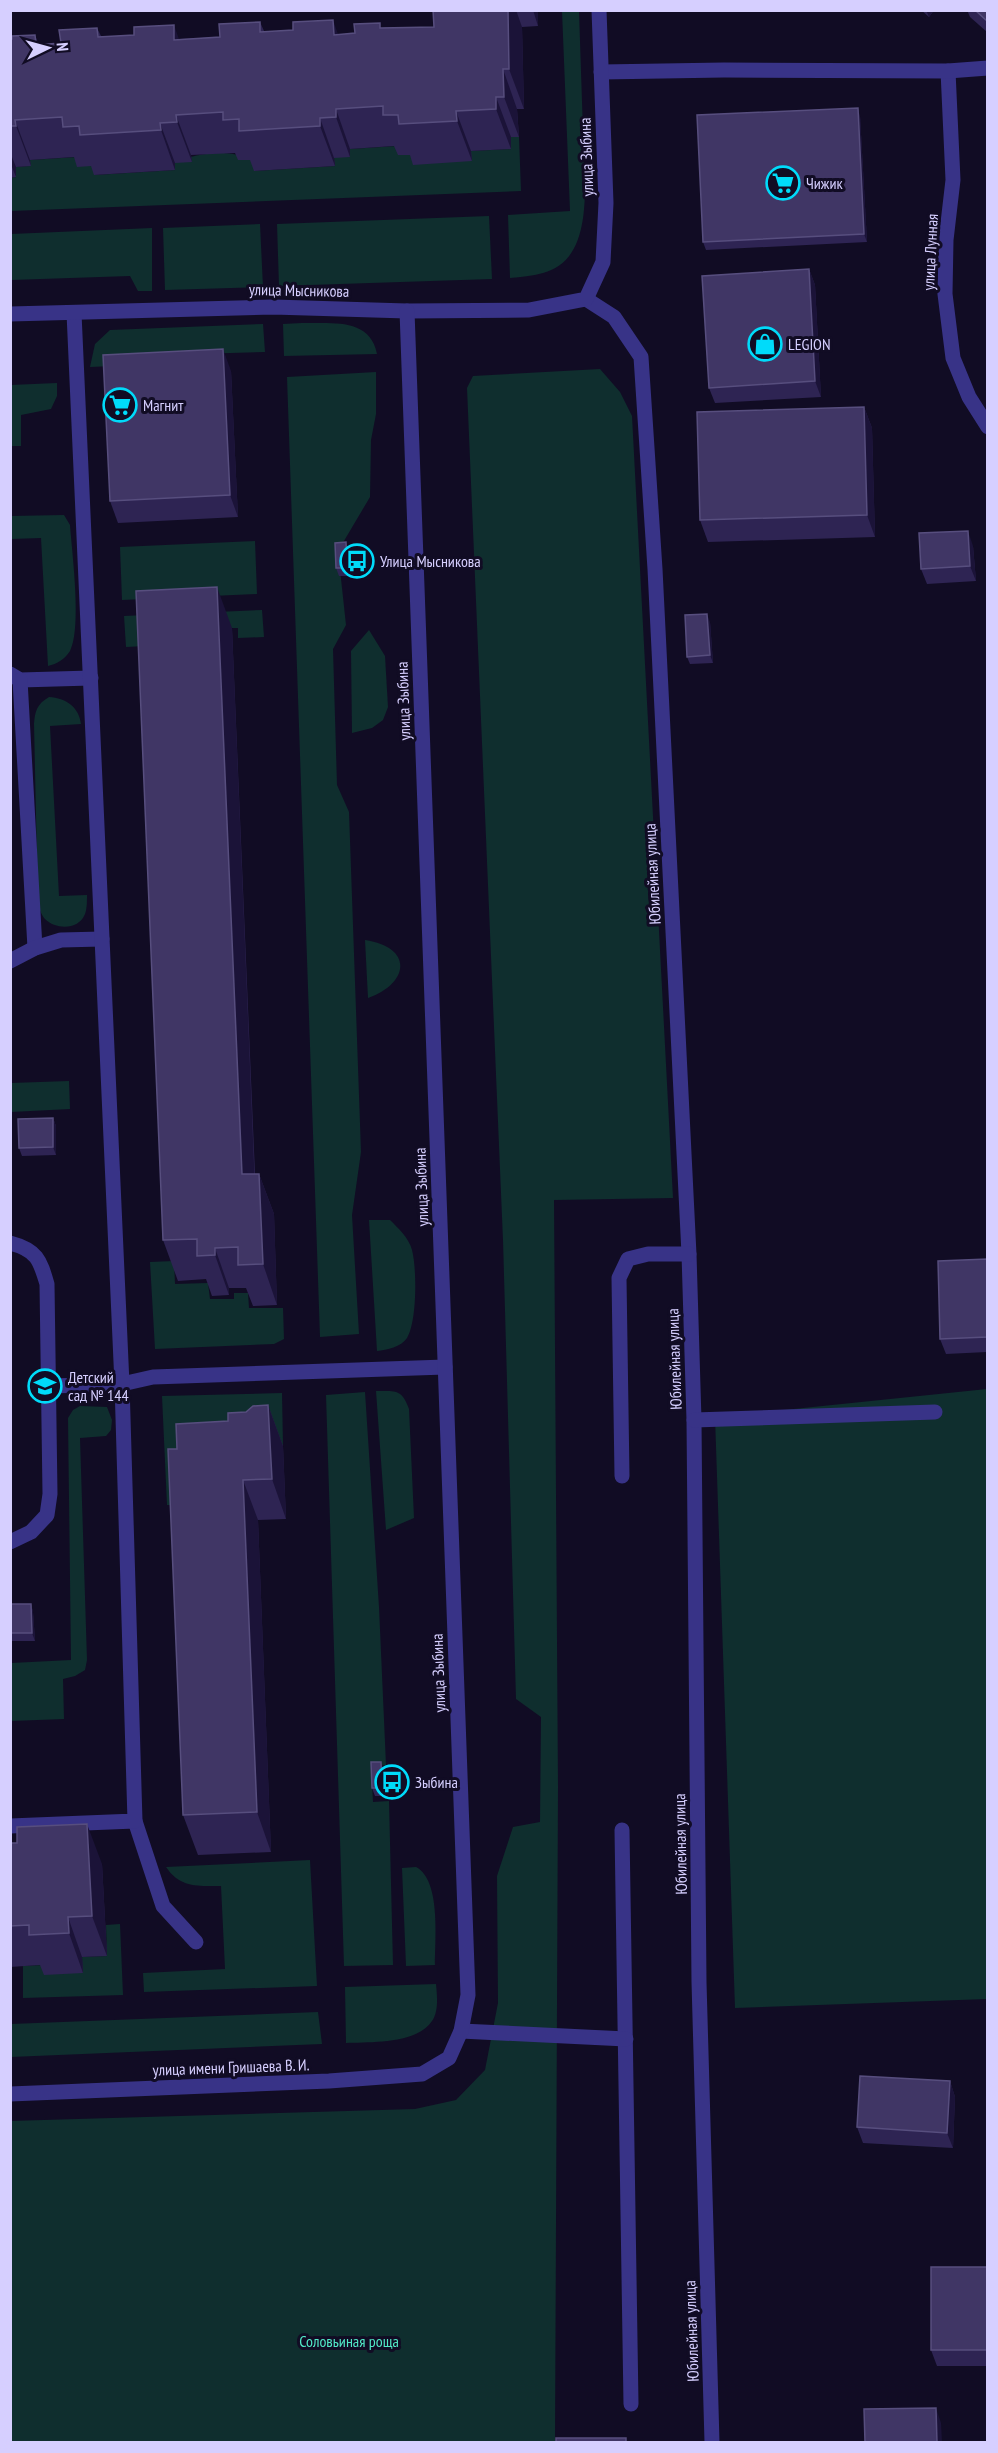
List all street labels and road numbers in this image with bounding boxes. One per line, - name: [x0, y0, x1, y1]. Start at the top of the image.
- street label: улица Зыбина: [575, 117, 597, 197]
- street label: улица Лунная: [918, 213, 942, 291]
- street label: улица Мысникова: [249, 279, 349, 301]
- street label: улица Зыбина: [392, 661, 414, 741]
- street label: Юбилейная улица: [639, 823, 665, 925]
- street label: улица Зыбина: [410, 1147, 432, 1227]
- street label: Юбилейная улица: [662, 1308, 686, 1410]
- street label: улица Зыбина: [427, 1633, 449, 1713]
- street label: Юбилейная улица: [669, 1793, 691, 1895]
- street label: улица имени Гришаева В. И.: [152, 2054, 310, 2080]
- street label: Юбилейная улица: [679, 2280, 703, 2382]

